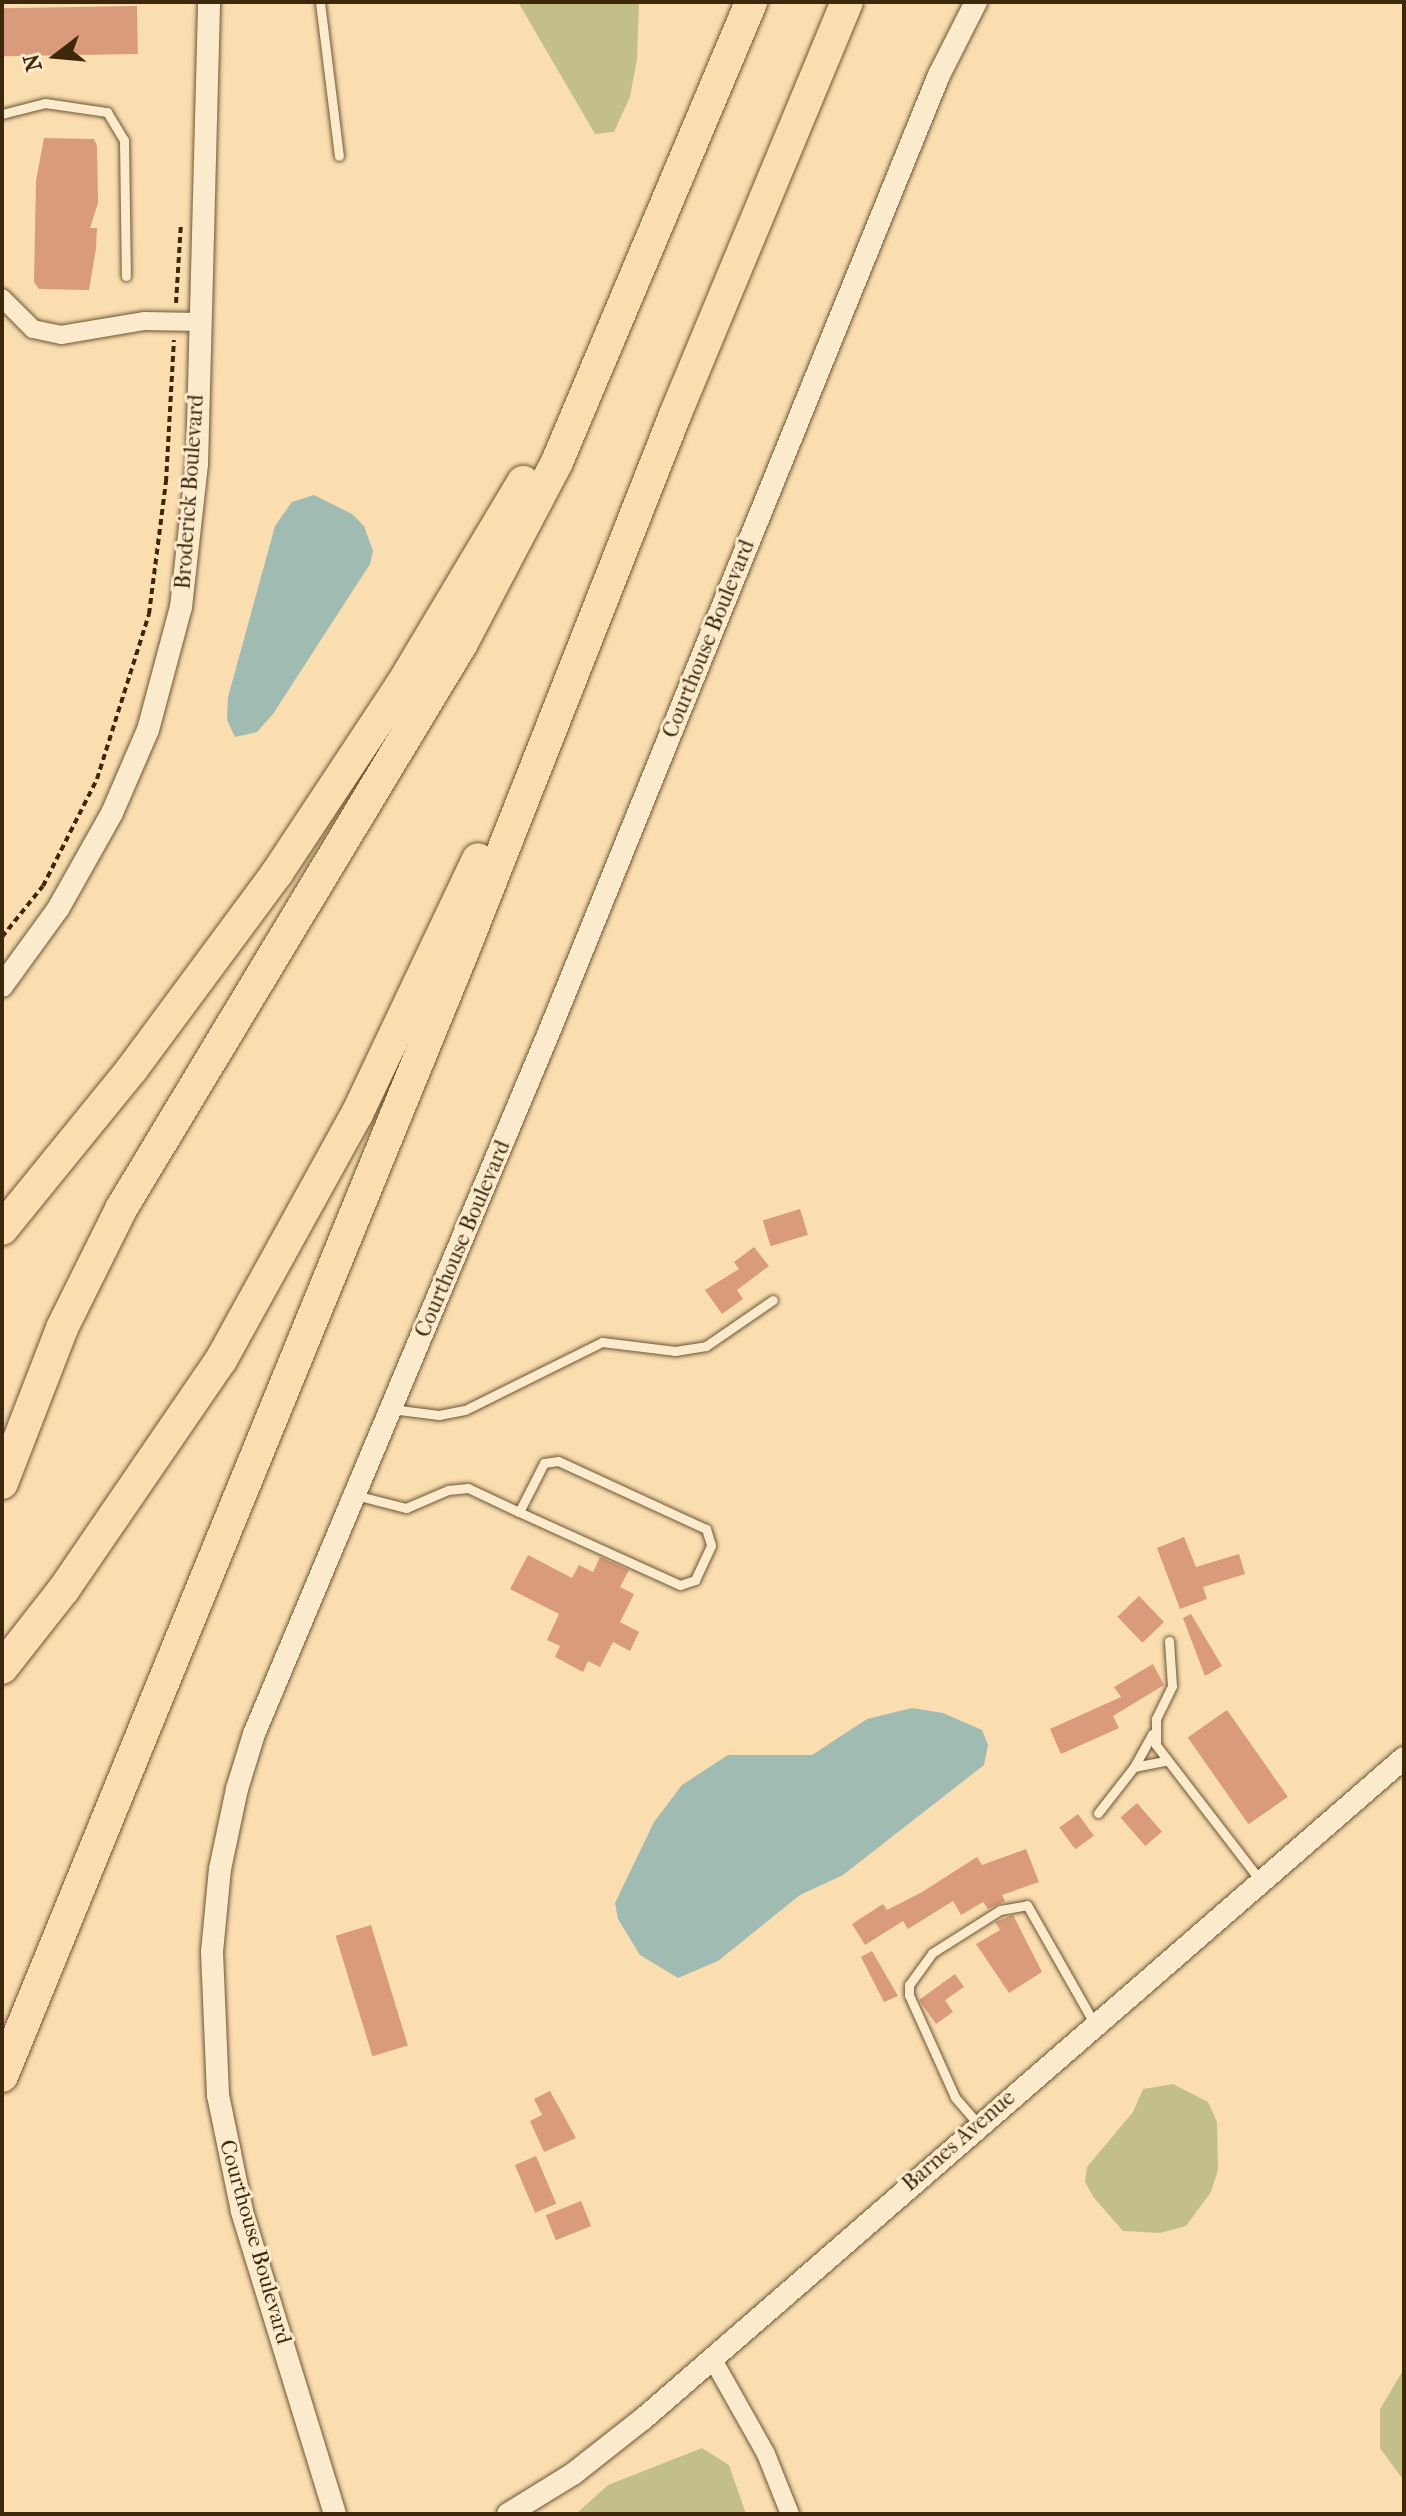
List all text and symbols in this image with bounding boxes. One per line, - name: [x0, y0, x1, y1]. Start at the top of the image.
- north arrow: [16, 16, 96, 96]
- text: N: [18, 51, 48, 74]
- street label: Broderick Boulevard: [170, 394, 210, 590]
- street label: Courthouse Boulevard: [657, 536, 761, 742]
- street label: Courthouse Boulevard: [410, 1137, 516, 1341]
- street label: Barnes Avenue: [897, 2085, 1021, 2197]
- street label: Courthouse Boulevard: [213, 2137, 297, 2347]

